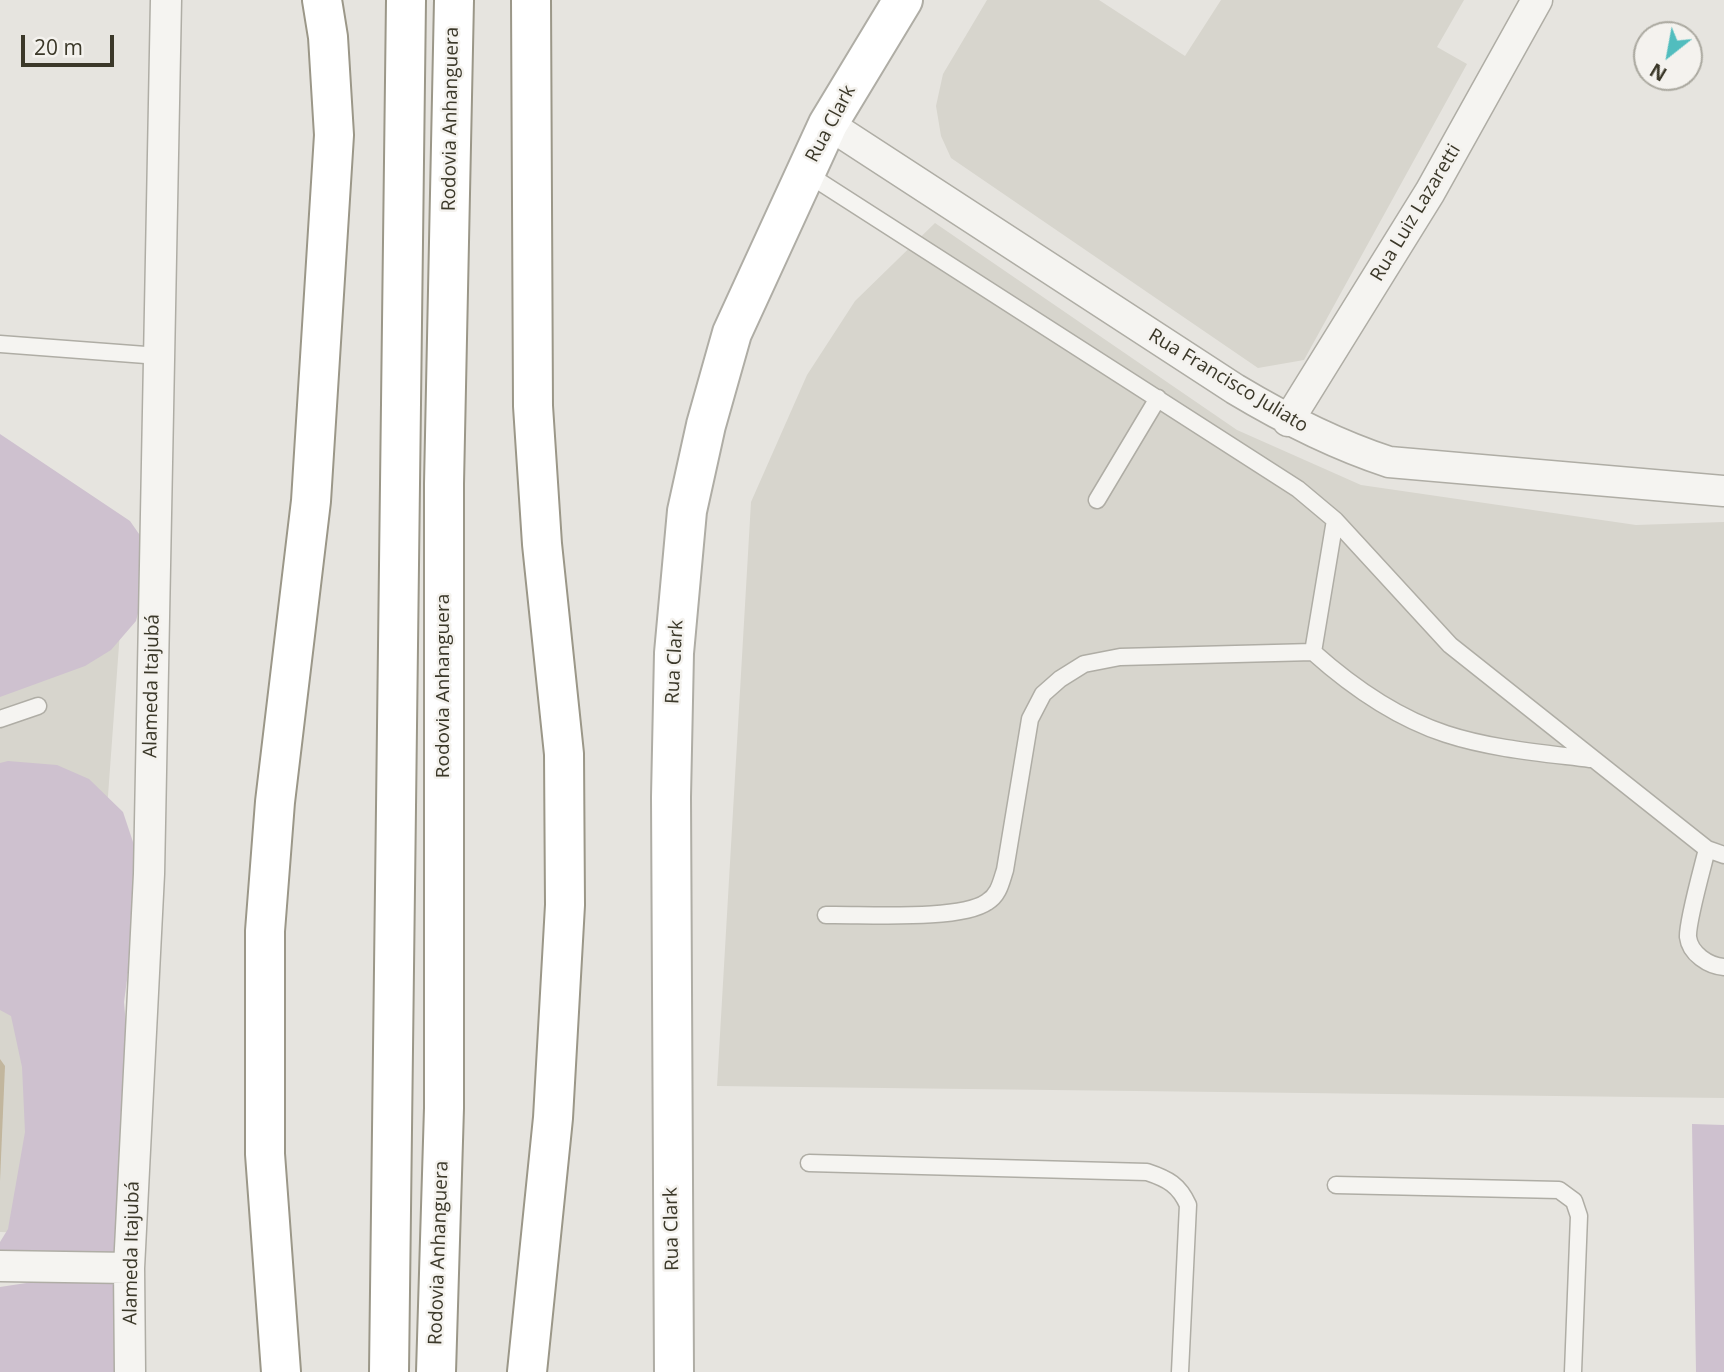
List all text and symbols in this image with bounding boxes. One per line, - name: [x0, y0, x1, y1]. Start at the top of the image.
- scale bar: [24, 21, 117, 65]
- north arrow: [1633, 21, 1703, 91]
- street label: Rodovia Anhanguera: [438, 27, 464, 211]
- text: 20 m: [34, 33, 83, 61]
- text: N: [1645, 57, 1672, 87]
- street label: Rua Clark: [801, 82, 861, 166]
- street label: Rua Luiz Lazaretti: [1366, 140, 1466, 286]
- street label: Rua Francisco Juliato: [1144, 324, 1312, 438]
- street label: Rodovia Anhanguera: [433, 594, 455, 778]
- street label: Alameda Itajubá: [139, 614, 165, 758]
- street label: Rua Clark: [661, 619, 689, 705]
- street label: Rodovia Anhanguera: [424, 1160, 454, 1346]
- street label: Alameda Itajubá: [119, 1181, 145, 1325]
- street label: Rua Clark: [660, 1187, 684, 1271]

